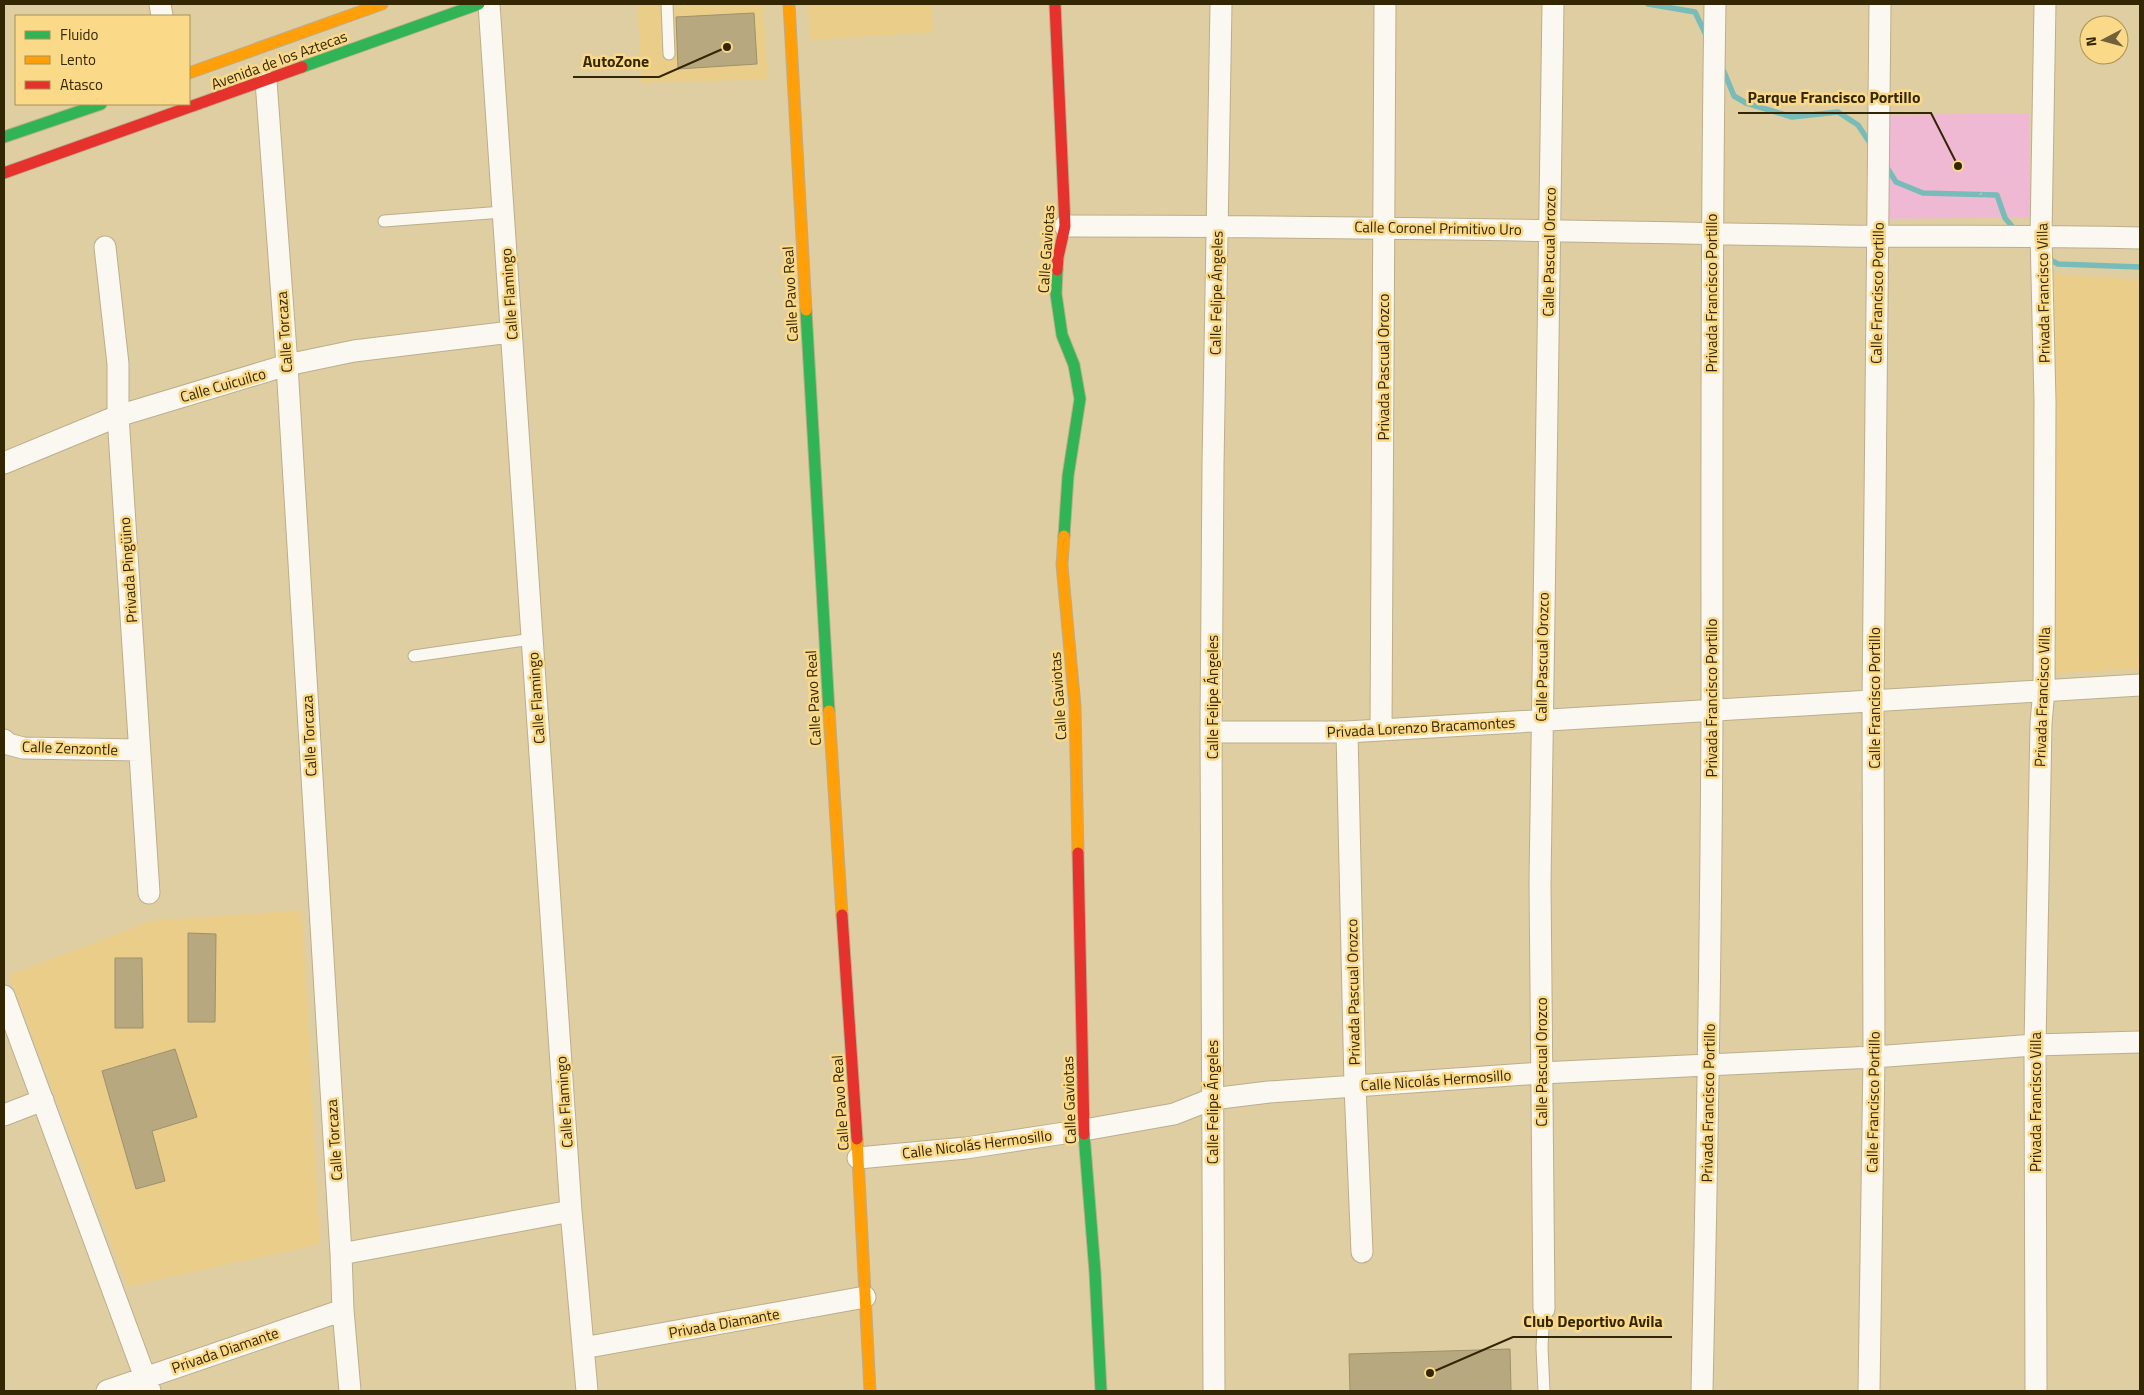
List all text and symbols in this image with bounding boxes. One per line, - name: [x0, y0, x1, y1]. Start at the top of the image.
- legend: [15, 15, 190, 105]
- north arrow: [2079, 15, 2129, 65]
- text: Fluido: [60, 23, 99, 46]
- street label: Avenida de los Aztecas: [208, 25, 350, 95]
- text: N: [2080, 35, 2102, 47]
- callout: AutoZone: [573, 46, 659, 77]
- text: Lento: [60, 48, 96, 71]
- text: AutoZone: [583, 49, 649, 73]
- text: Atasco: [60, 73, 103, 96]
- callout: Parque Francisco Portillo: [1738, 82, 1931, 113]
- text: Parque Francisco Portillo: [1748, 85, 1920, 109]
- street label: Calle Pascual Orozco: [1536, 187, 1562, 317]
- street label: Calle Gaviotas: [1031, 204, 1061, 294]
- street label: Privada Francisco Portillo: [1700, 213, 1723, 372]
- street label: Calle Coronel Primitivo Uro: [1354, 215, 1522, 241]
- street label: Calle Francisco Portillo: [1864, 222, 1890, 364]
- street label: Privada Francisco Villa: [2030, 222, 2056, 363]
- street label: Calle Felipe Ángeles: [1203, 231, 1229, 355]
- street label: Calle Pavo Real: [776, 246, 804, 342]
- street label: Calle Flamingo: [494, 247, 524, 341]
- street label: Calle Torcaza: [270, 290, 298, 373]
- street label: Privada Pascual Orozco: [1372, 294, 1395, 440]
- street label: Calle Cuicuilco: [177, 362, 269, 408]
- street label: Privada Pingüino: [113, 516, 143, 624]
- street label: Calle Pascual Orozco: [1529, 592, 1555, 722]
- street label: Privada Francisco Portillo: [1700, 618, 1723, 777]
- street label: Privada Francisco Villa: [2028, 626, 2056, 767]
- street label: Calle Francisco Portillo: [1863, 627, 1886, 769]
- street label: Calle Felipe Ángeles: [1201, 635, 1224, 759]
- street label: Calle Pavo Real: [799, 650, 827, 746]
- street label: Calle Flamingo: [521, 651, 551, 745]
- street label: Calle Gaviotas: [1043, 651, 1073, 741]
- street label: Calle Torcaza: [295, 694, 323, 777]
- street label: Privada Lorenzo Bracamontes: [1326, 711, 1516, 743]
- street label: Calle Zenzontle: [22, 735, 118, 761]
- street label: Privada Pascual Orozco: [1340, 918, 1366, 1066]
- street label: Calle Pascual Orozco: [1530, 997, 1553, 1127]
- street label: Privada Francisco Portillo: [1695, 1023, 1721, 1183]
- street label: Calle Francisco Portillo: [1860, 1031, 1886, 1173]
- street label: Privada Francisco Villa: [2024, 1032, 2047, 1172]
- street label: Calle Felipe Ángeles: [1201, 1040, 1224, 1164]
- street label: Calle Pavo Real: [825, 1054, 855, 1152]
- street label: Calle Flamingo: [549, 1055, 579, 1149]
- street label: Calle Gaviotas: [1056, 1055, 1082, 1145]
- street label: Calle Nicolás Hermosillo: [1360, 1063, 1512, 1097]
- street label: Calle Torcaza: [320, 1098, 348, 1181]
- street label: Calle Nicolás Hermosillo: [901, 1123, 1053, 1165]
- street label: Privada Diamante: [667, 1302, 781, 1344]
- callout: Club Deportivo Avila: [1513, 1306, 1672, 1337]
- text: Club Deportivo Avila: [1523, 1309, 1663, 1333]
- street label: Privada Diamante: [168, 1321, 282, 1379]

